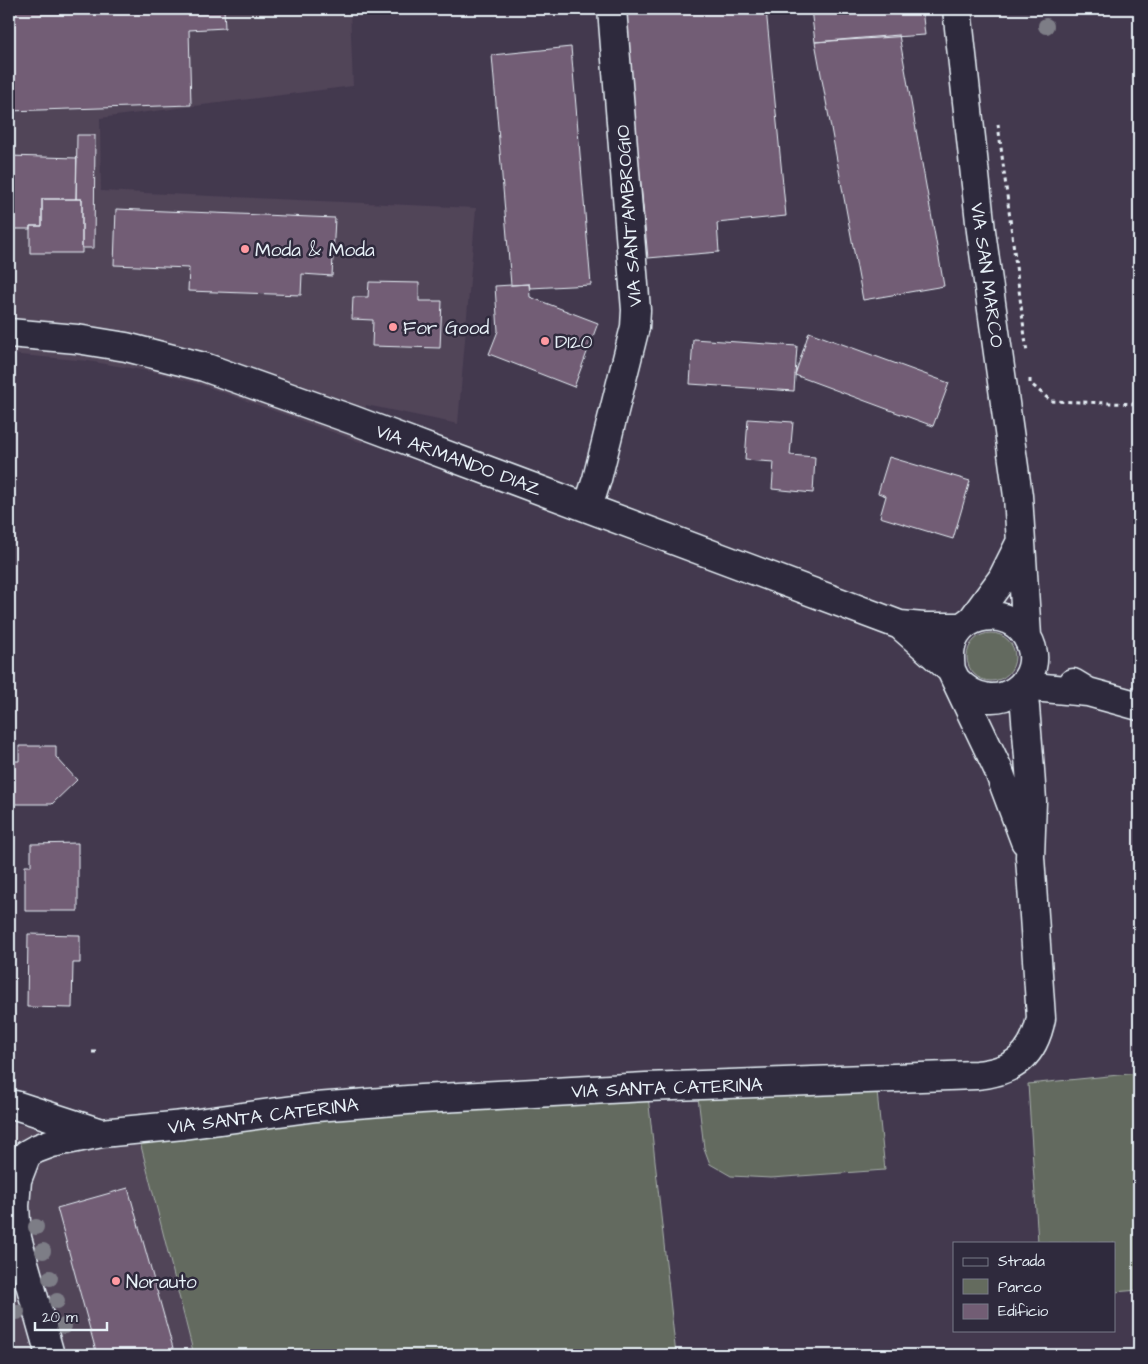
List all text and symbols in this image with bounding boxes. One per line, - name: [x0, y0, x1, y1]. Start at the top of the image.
- street label: VIA SANT'AMBROGIO: [610, 124, 649, 308]
- street label: VIA SAN MARCO: [963, 201, 1010, 350]
- place label: Moda & Moda: [255, 237, 375, 264]
- marker: Moda & Moda: [239, 243, 251, 255]
- place label: For Good: [403, 315, 489, 342]
- marker: For Good: [387, 321, 399, 333]
- place label: D120: [555, 329, 593, 356]
- marker: D120: [539, 335, 551, 347]
- street label: VIA ARMANDO DIAZ: [372, 418, 545, 503]
- street label: VIA SANTA CATERINA: [571, 1072, 763, 1105]
- street label: VIA SANTA CATERINA: [166, 1091, 360, 1142]
- legend: [953, 1242, 1116, 1332]
- text: Strada: [998, 1251, 1045, 1272]
- place label: Norauto: [126, 1269, 197, 1296]
- marker: Norauto: [110, 1275, 122, 1287]
- text: Parco: [998, 1277, 1042, 1298]
- scale bar: [35, 1299, 108, 1331]
- text: Edificio: [998, 1301, 1049, 1322]
- text: 20 m: [42, 1307, 78, 1328]

